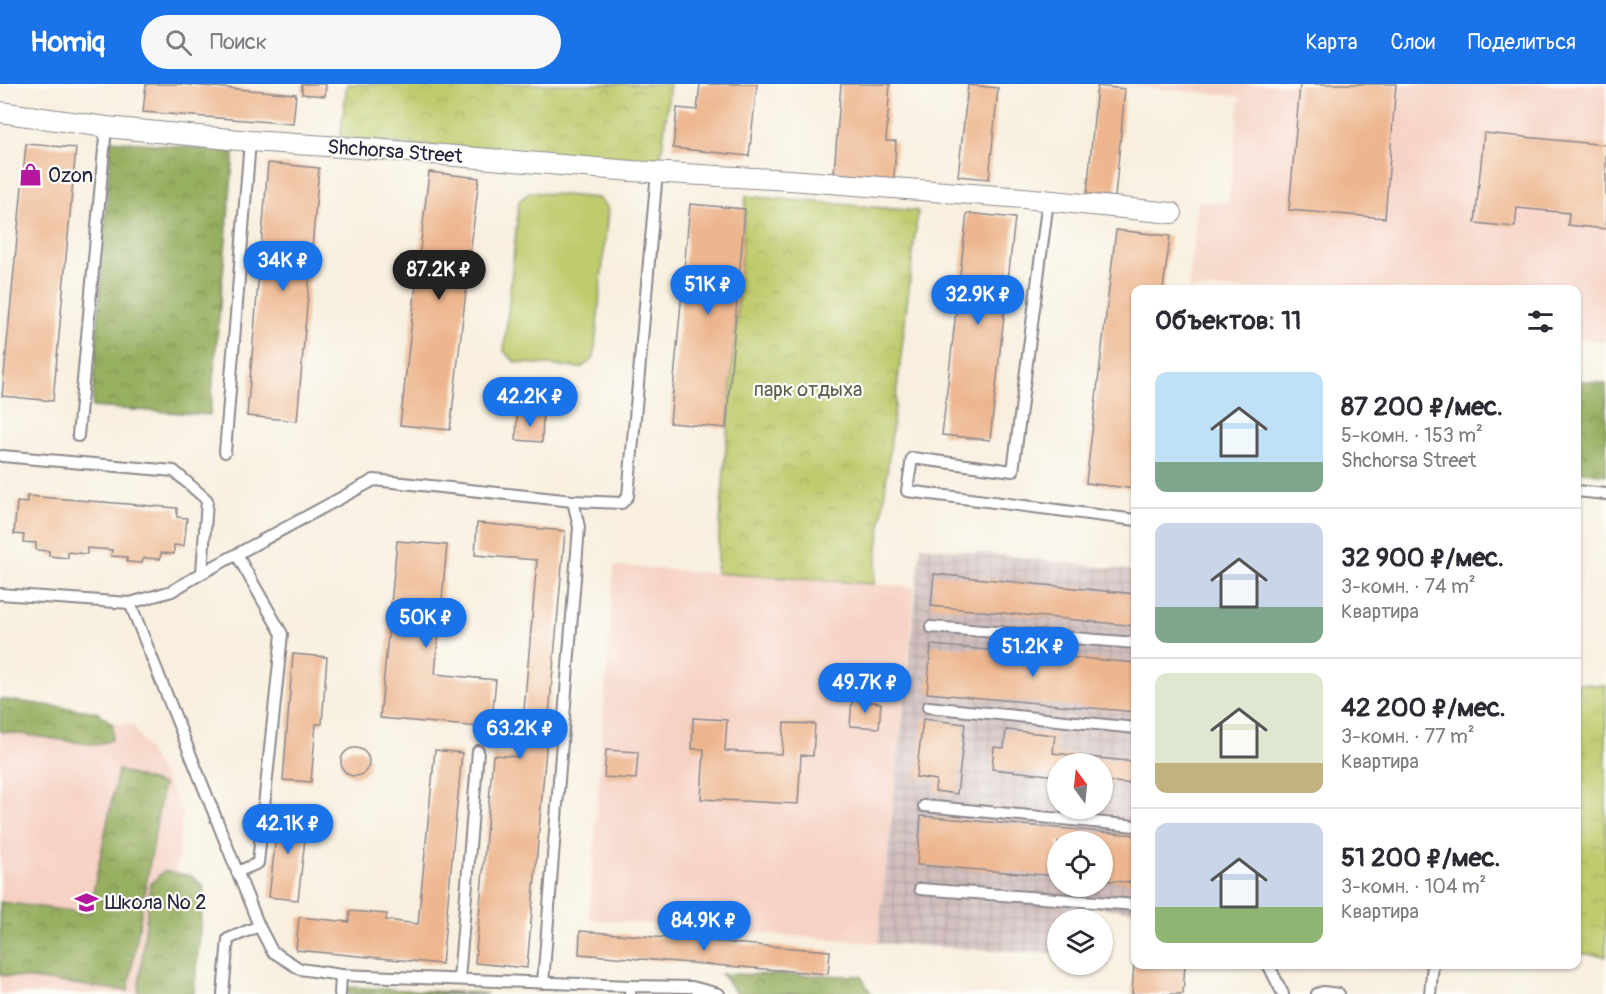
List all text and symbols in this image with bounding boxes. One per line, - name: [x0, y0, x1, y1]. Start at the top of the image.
- search box: [141, 15, 561, 69]
- text: Homiq: [30, 25, 105, 60]
- icon: search: [162, 26, 195, 59]
- text: Поиск: [210, 28, 267, 56]
- text: Карта: [1305, 29, 1357, 56]
- text: Слои: [1390, 29, 1435, 56]
- text: Поделиться: [1468, 29, 1576, 56]
- street label: Shchorsa Street: [327, 134, 464, 169]
- shop icon: Ozon: [17, 162, 43, 188]
- place label: Ozon: [48, 163, 93, 188]
- pin: 34K ₽: [241, 241, 325, 292]
- text: 34K ₽: [257, 248, 309, 273]
- pin: 87.2K ₽: [384, 250, 494, 301]
- text: 87.2K ₽: [407, 257, 471, 282]
- pin: 51K ₽: [666, 265, 750, 316]
- text: 51K ₽: [684, 272, 732, 297]
- pin: 32.9K ₽: [923, 275, 1033, 326]
- text: 32.9K ₽: [945, 282, 1011, 307]
- text: Объектов: 11: [1155, 305, 1301, 337]
- icon: filters: [1524, 305, 1557, 338]
- pin: 42.2K ₽: [475, 377, 585, 428]
- park label: парк отдыха: [754, 377, 862, 402]
- text: 42.2K ₽: [497, 384, 563, 409]
- text: 87 200 ₽/мес.: [1341, 391, 1503, 423]
- icon: home: [1203, 396, 1275, 468]
- text: 5-комн. · 153 m²: [1341, 423, 1483, 448]
- text: Shchorsa Street: [1341, 448, 1476, 473]
- text: 32 900 ₽/мес.: [1341, 542, 1504, 574]
- icon: home: [1203, 547, 1275, 619]
- text: 3-комн. · 74 m²: [1341, 574, 1476, 599]
- pin: 50K ₽: [384, 598, 468, 649]
- text: Квартира: [1341, 599, 1419, 624]
- text: 50K ₽: [400, 605, 452, 630]
- pin: 51.2K ₽: [978, 627, 1088, 678]
- text: 51.2K ₽: [1002, 634, 1064, 659]
- pin: 49.7K ₽: [810, 663, 920, 714]
- text: 49.7K ₽: [832, 670, 898, 695]
- text: 42 200 ₽/мес.: [1341, 692, 1506, 724]
- icon: home: [1203, 697, 1275, 769]
- pin: 63.2K ₽: [465, 709, 575, 760]
- text: 63.2K ₽: [487, 716, 553, 741]
- text: 3-комн. · 77 m²: [1341, 724, 1475, 749]
- text: Квартира: [1341, 749, 1419, 774]
- north arrow: [1047, 753, 1113, 819]
- map controls: [1047, 753, 1113, 975]
- pin: 42.1K ₽: [233, 804, 343, 855]
- text: 42.1K ₽: [256, 811, 320, 836]
- button: locate: [1047, 831, 1113, 897]
- text: 51 200 ₽/мес.: [1341, 842, 1500, 874]
- icon: home: [1203, 847, 1275, 919]
- text: 3-комн. · 104 m²: [1341, 874, 1486, 899]
- school or university icon: Школа № 2: [74, 889, 100, 915]
- place label: Школа № 2: [105, 890, 206, 915]
- text: Квартира: [1341, 899, 1419, 924]
- pin: 84.9K ₽: [649, 901, 759, 952]
- text: 84.9K ₽: [672, 908, 736, 933]
- button: layers: [1047, 909, 1113, 975]

